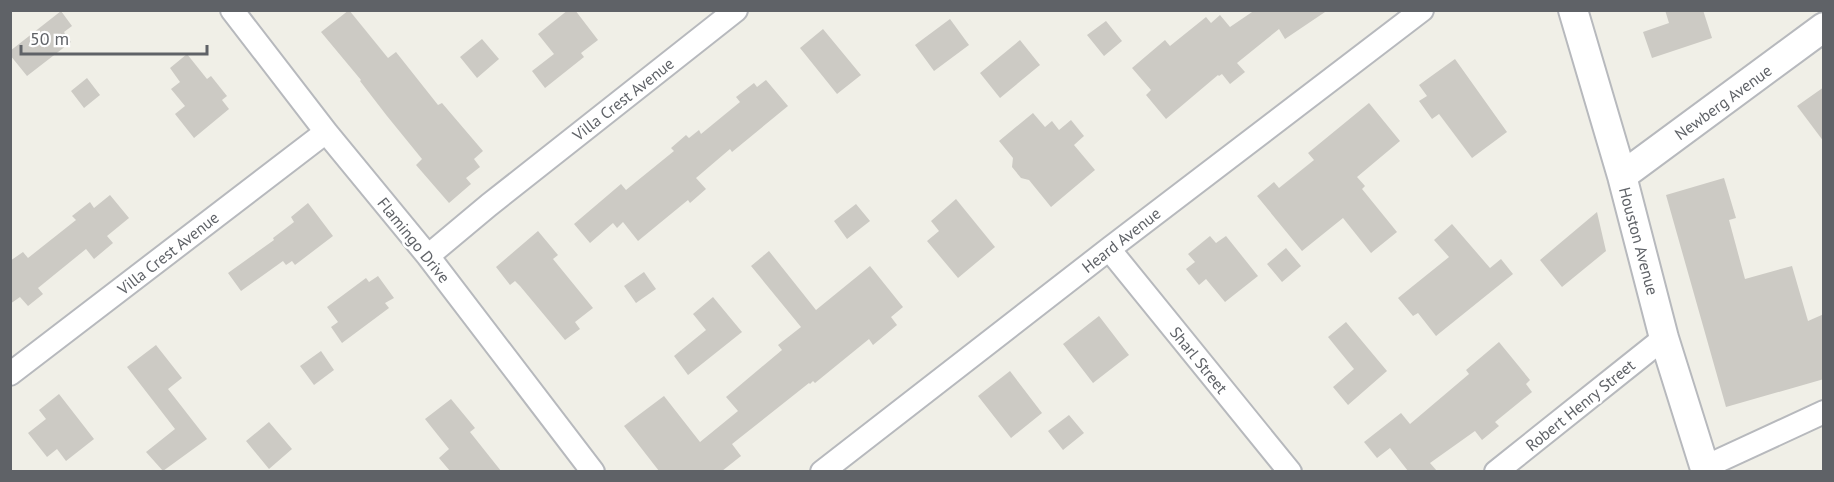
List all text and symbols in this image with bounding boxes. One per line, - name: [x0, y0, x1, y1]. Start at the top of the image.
- scale bar: [21, 18, 207, 56]
- text: 50 m: [30, 27, 69, 50]
- street label: Villa Crest Avenue: [567, 53, 678, 145]
- street label: Newberg Avenue: [1671, 60, 1775, 144]
- street label: Houston Avenue: [1615, 185, 1663, 297]
- street label: Flamingo Drive: [373, 193, 455, 287]
- street label: Heard Avenue: [1078, 203, 1164, 277]
- street label: Villa Crest Avenue: [112, 207, 223, 299]
- street label: Sharl Street: [1166, 322, 1232, 398]
- street label: Robert Henry Street: [1521, 354, 1639, 455]

